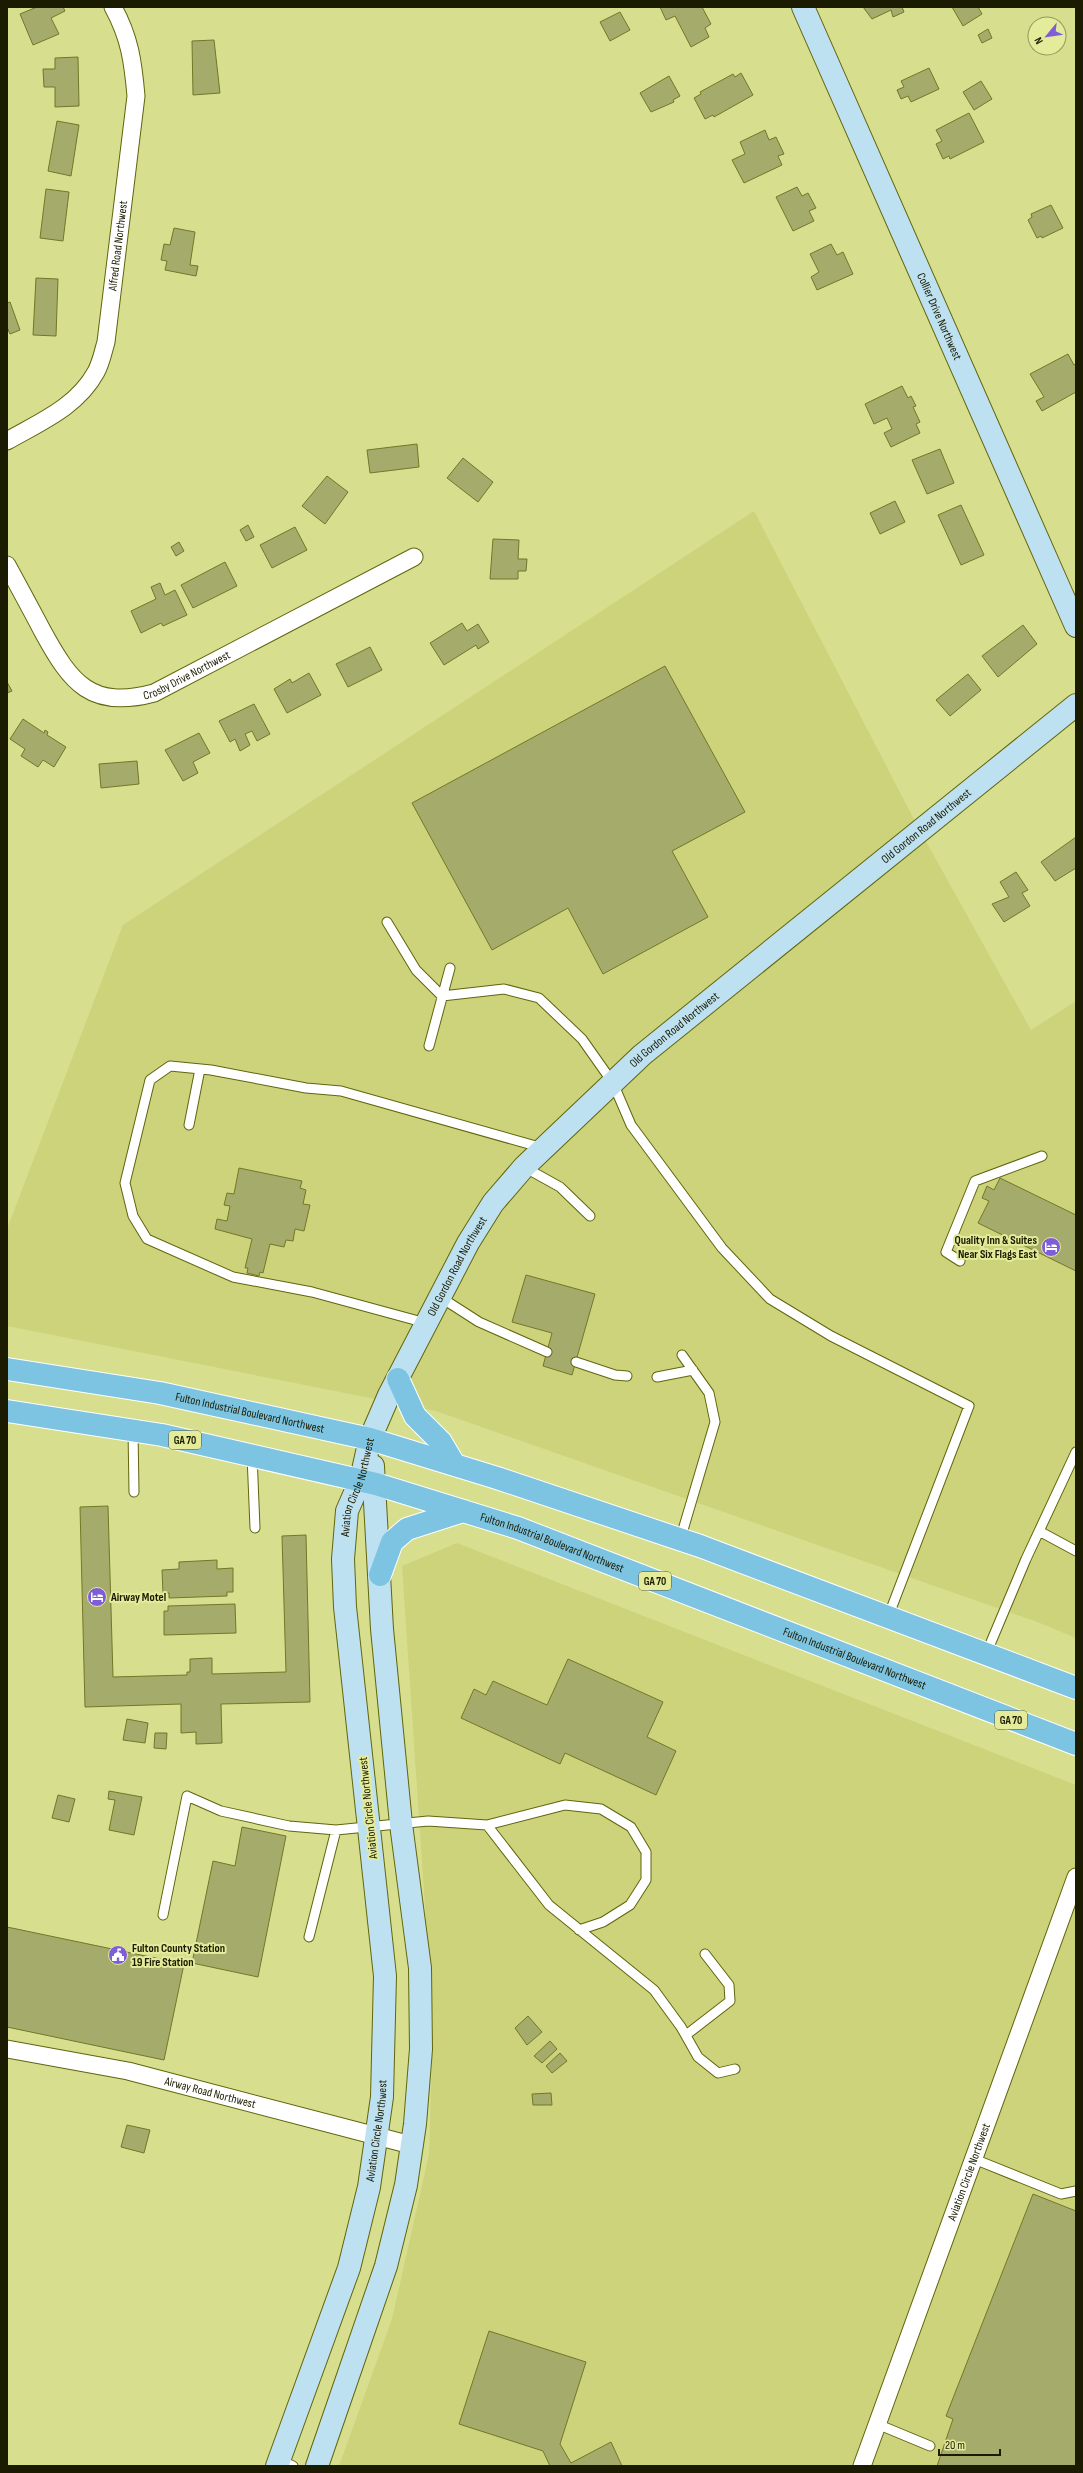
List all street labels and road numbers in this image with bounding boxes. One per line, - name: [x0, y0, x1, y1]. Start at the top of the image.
- street label: Alfred Road Northwest: [105, 199, 131, 293]
- street label: Collier Drive Northwest: [913, 271, 965, 363]
- street label: Crosby Drive Northwest: [142, 647, 233, 703]
- street label: Old Gordon Road Northwest: [878, 785, 975, 867]
- street label: Old Gordon Road Northwest: [627, 989, 723, 1071]
- street label: Old Gordon Road Northwest: [424, 1214, 491, 1319]
- street label: Fulton Industrial Boulevard Northwest: [174, 1390, 326, 1437]
- road number: GA 70: [169, 1431, 201, 1449]
- street label: Aviation Circle Northwest: [338, 1436, 378, 1538]
- street label: Fulton Industrial Boulevard Northwest: [478, 1510, 626, 1576]
- road number: GA 70: [639, 1572, 671, 1590]
- street label: Fulton Industrial Boulevard Northwest: [781, 1624, 928, 1693]
- road number: GA 70: [995, 1711, 1027, 1729]
- street label: Aviation Circle Northwest: [356, 1756, 381, 1861]
- street label: Airway Road Northwest: [162, 2074, 258, 2112]
- street label: Aviation Circle Northwest: [363, 2079, 390, 2184]
- street label: Aviation Circle Northwest: [944, 2121, 994, 2224]

